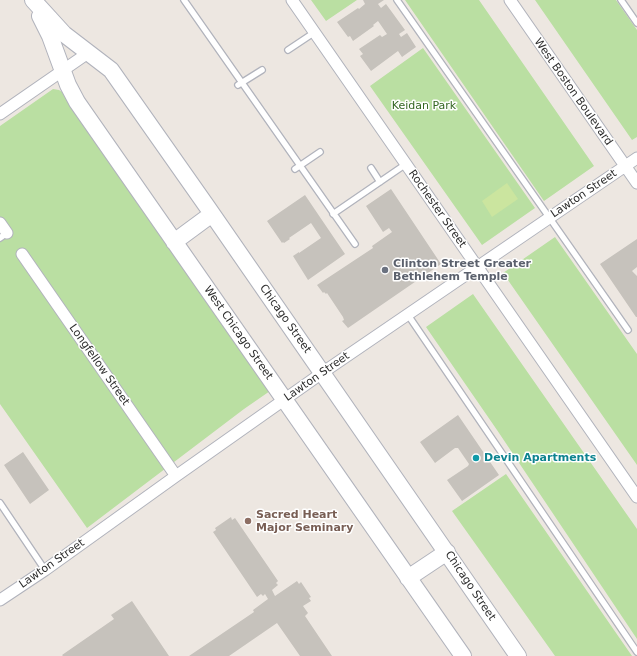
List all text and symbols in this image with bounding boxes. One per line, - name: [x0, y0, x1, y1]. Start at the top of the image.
- street label: West Boston Boulevard: [531, 36, 615, 148]
- park label: Keidan Park: [392, 99, 456, 113]
- street label: Lawton Street: [548, 167, 620, 221]
- street label: Rochester Street: [405, 168, 469, 250]
- place label: Clinton Street Greater Bethlehem Temple: [393, 257, 531, 283]
- marker: Clinton Street Greater Bethlehem Temple: [380, 265, 390, 275]
- street label: Chicago Street: [256, 282, 314, 356]
- street label: West Chicago Street: [201, 283, 275, 383]
- street label: Longfellow Street: [66, 322, 132, 408]
- street label: Lawton Street: [282, 350, 352, 404]
- place label: Devin Apartments: [484, 451, 596, 465]
- marker: Devin Apartments: [471, 453, 481, 463]
- place label: Sacred Heart Major Seminary: [256, 508, 353, 534]
- marker: Sacred Heart Major Seminary: [243, 516, 253, 526]
- street label: Lawton Street: [17, 537, 87, 591]
- street label: Chicago Street: [442, 549, 498, 623]

